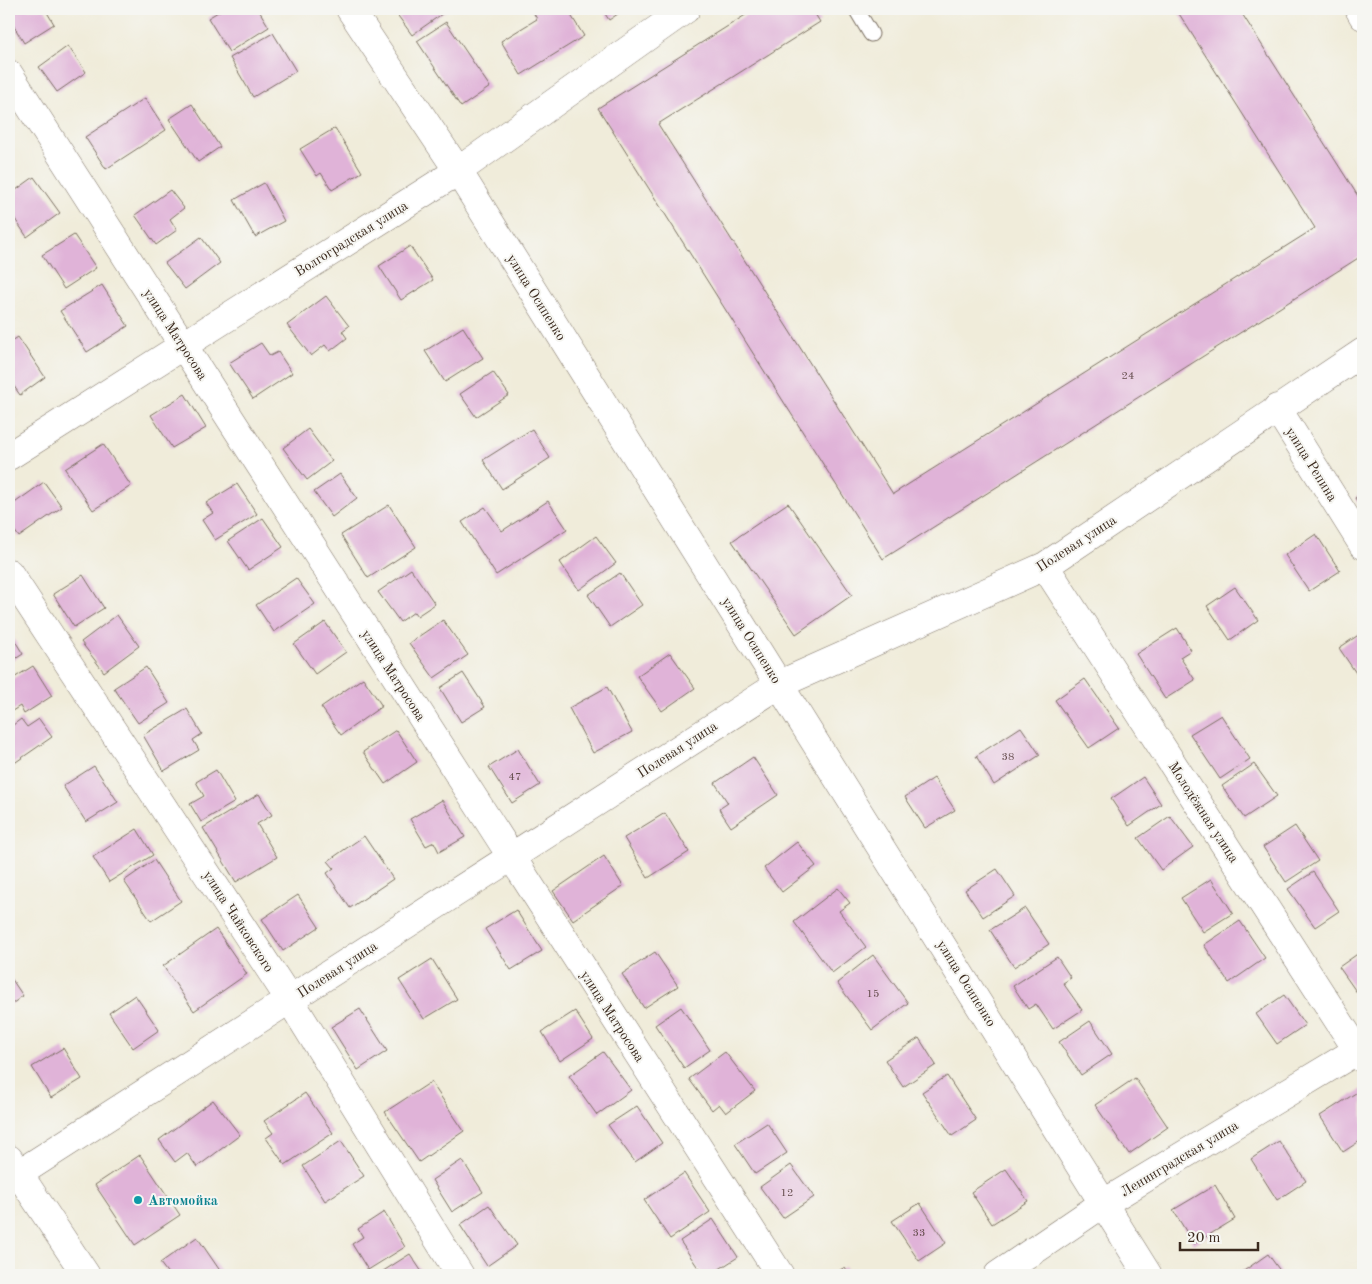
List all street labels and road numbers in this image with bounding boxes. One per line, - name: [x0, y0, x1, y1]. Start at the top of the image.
- street label: Волгоградская улица: [293, 198, 411, 279]
- street label: улица Осипенко: [504, 252, 568, 343]
- street label: улица Матросова: [140, 286, 210, 383]
- street label: улица Репина: [1283, 425, 1340, 504]
- street label: Полевая улица: [1034, 513, 1119, 575]
- street label: улица Осипенко: [719, 595, 783, 686]
- street label: улица Матросова: [358, 627, 428, 724]
- street label: Полевая улица: [635, 719, 720, 781]
- street label: Молодёжная улица: [1165, 760, 1241, 866]
- street label: улица Чайковского: [200, 868, 276, 975]
- street label: улица Осипенко: [934, 938, 998, 1029]
- street label: Полевая улица: [295, 939, 380, 1001]
- street label: улица Матросова: [577, 968, 647, 1065]
- street label: Ленинградская улица: [1118, 1118, 1241, 1199]

